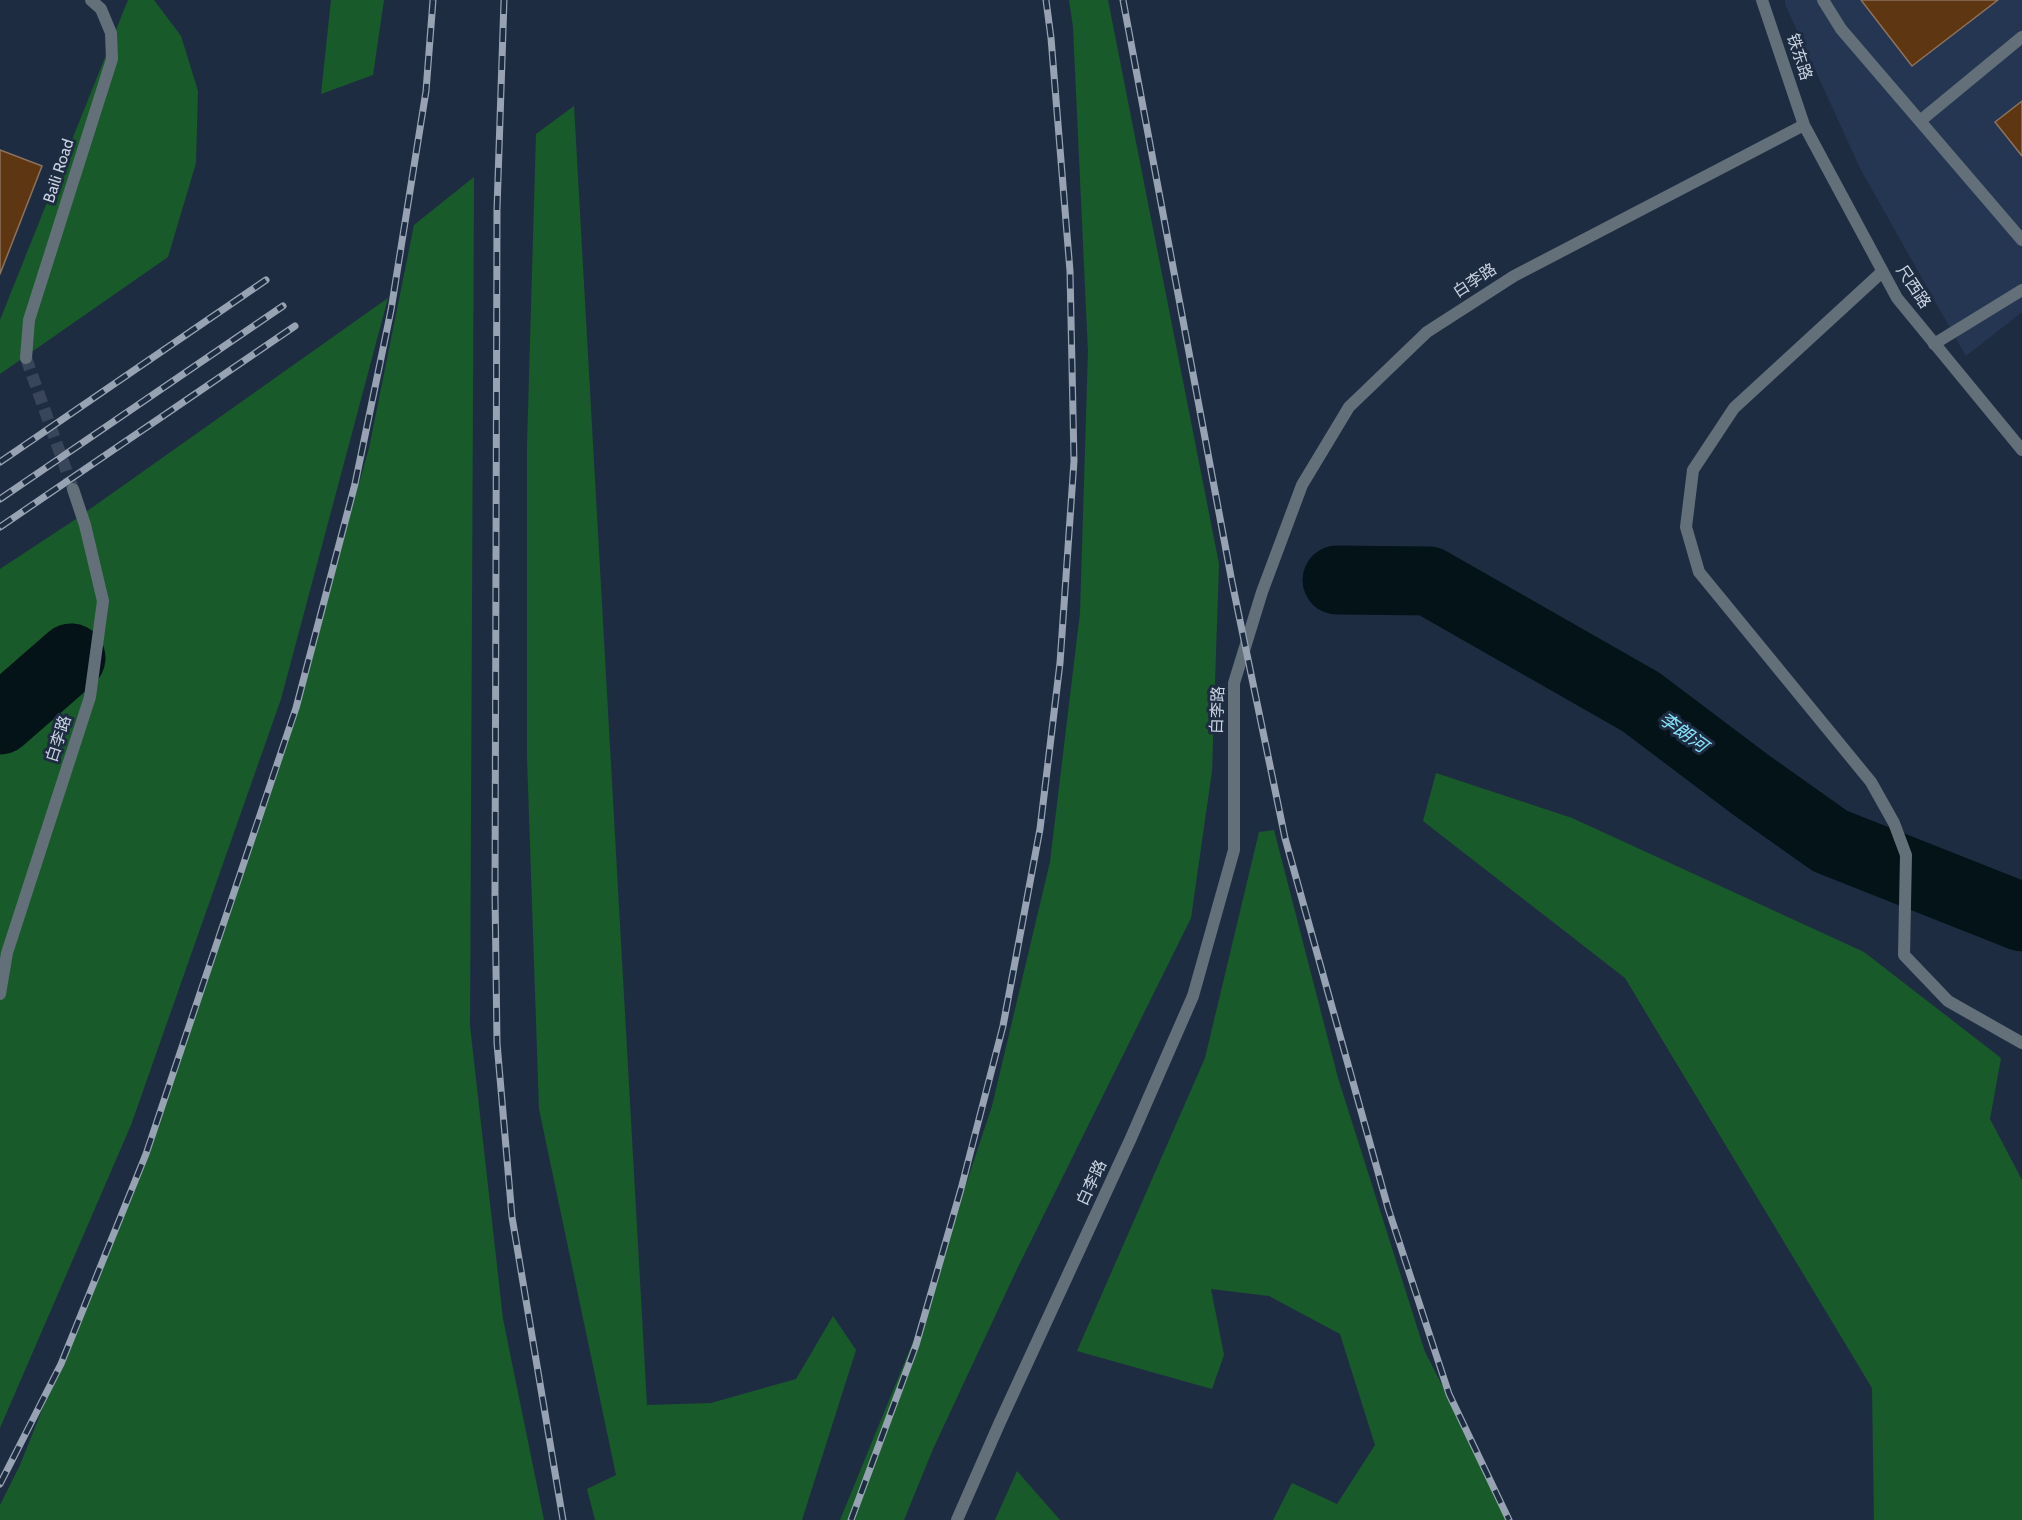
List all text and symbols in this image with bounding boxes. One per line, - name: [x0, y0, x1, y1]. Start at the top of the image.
- street label: 铁东路: [1782, 31, 1816, 83]
- street label: Baili Road: [40, 137, 78, 205]
- street label: 白李路: [1450, 260, 1500, 302]
- street label: 尺西路: [1892, 262, 1934, 312]
- street label: 白李路: [1208, 686, 1228, 734]
- water label: 李朗河: [1655, 708, 1711, 758]
- street label: 白李路: [42, 713, 76, 765]
- street label: 白李路: [1073, 1157, 1111, 1209]

